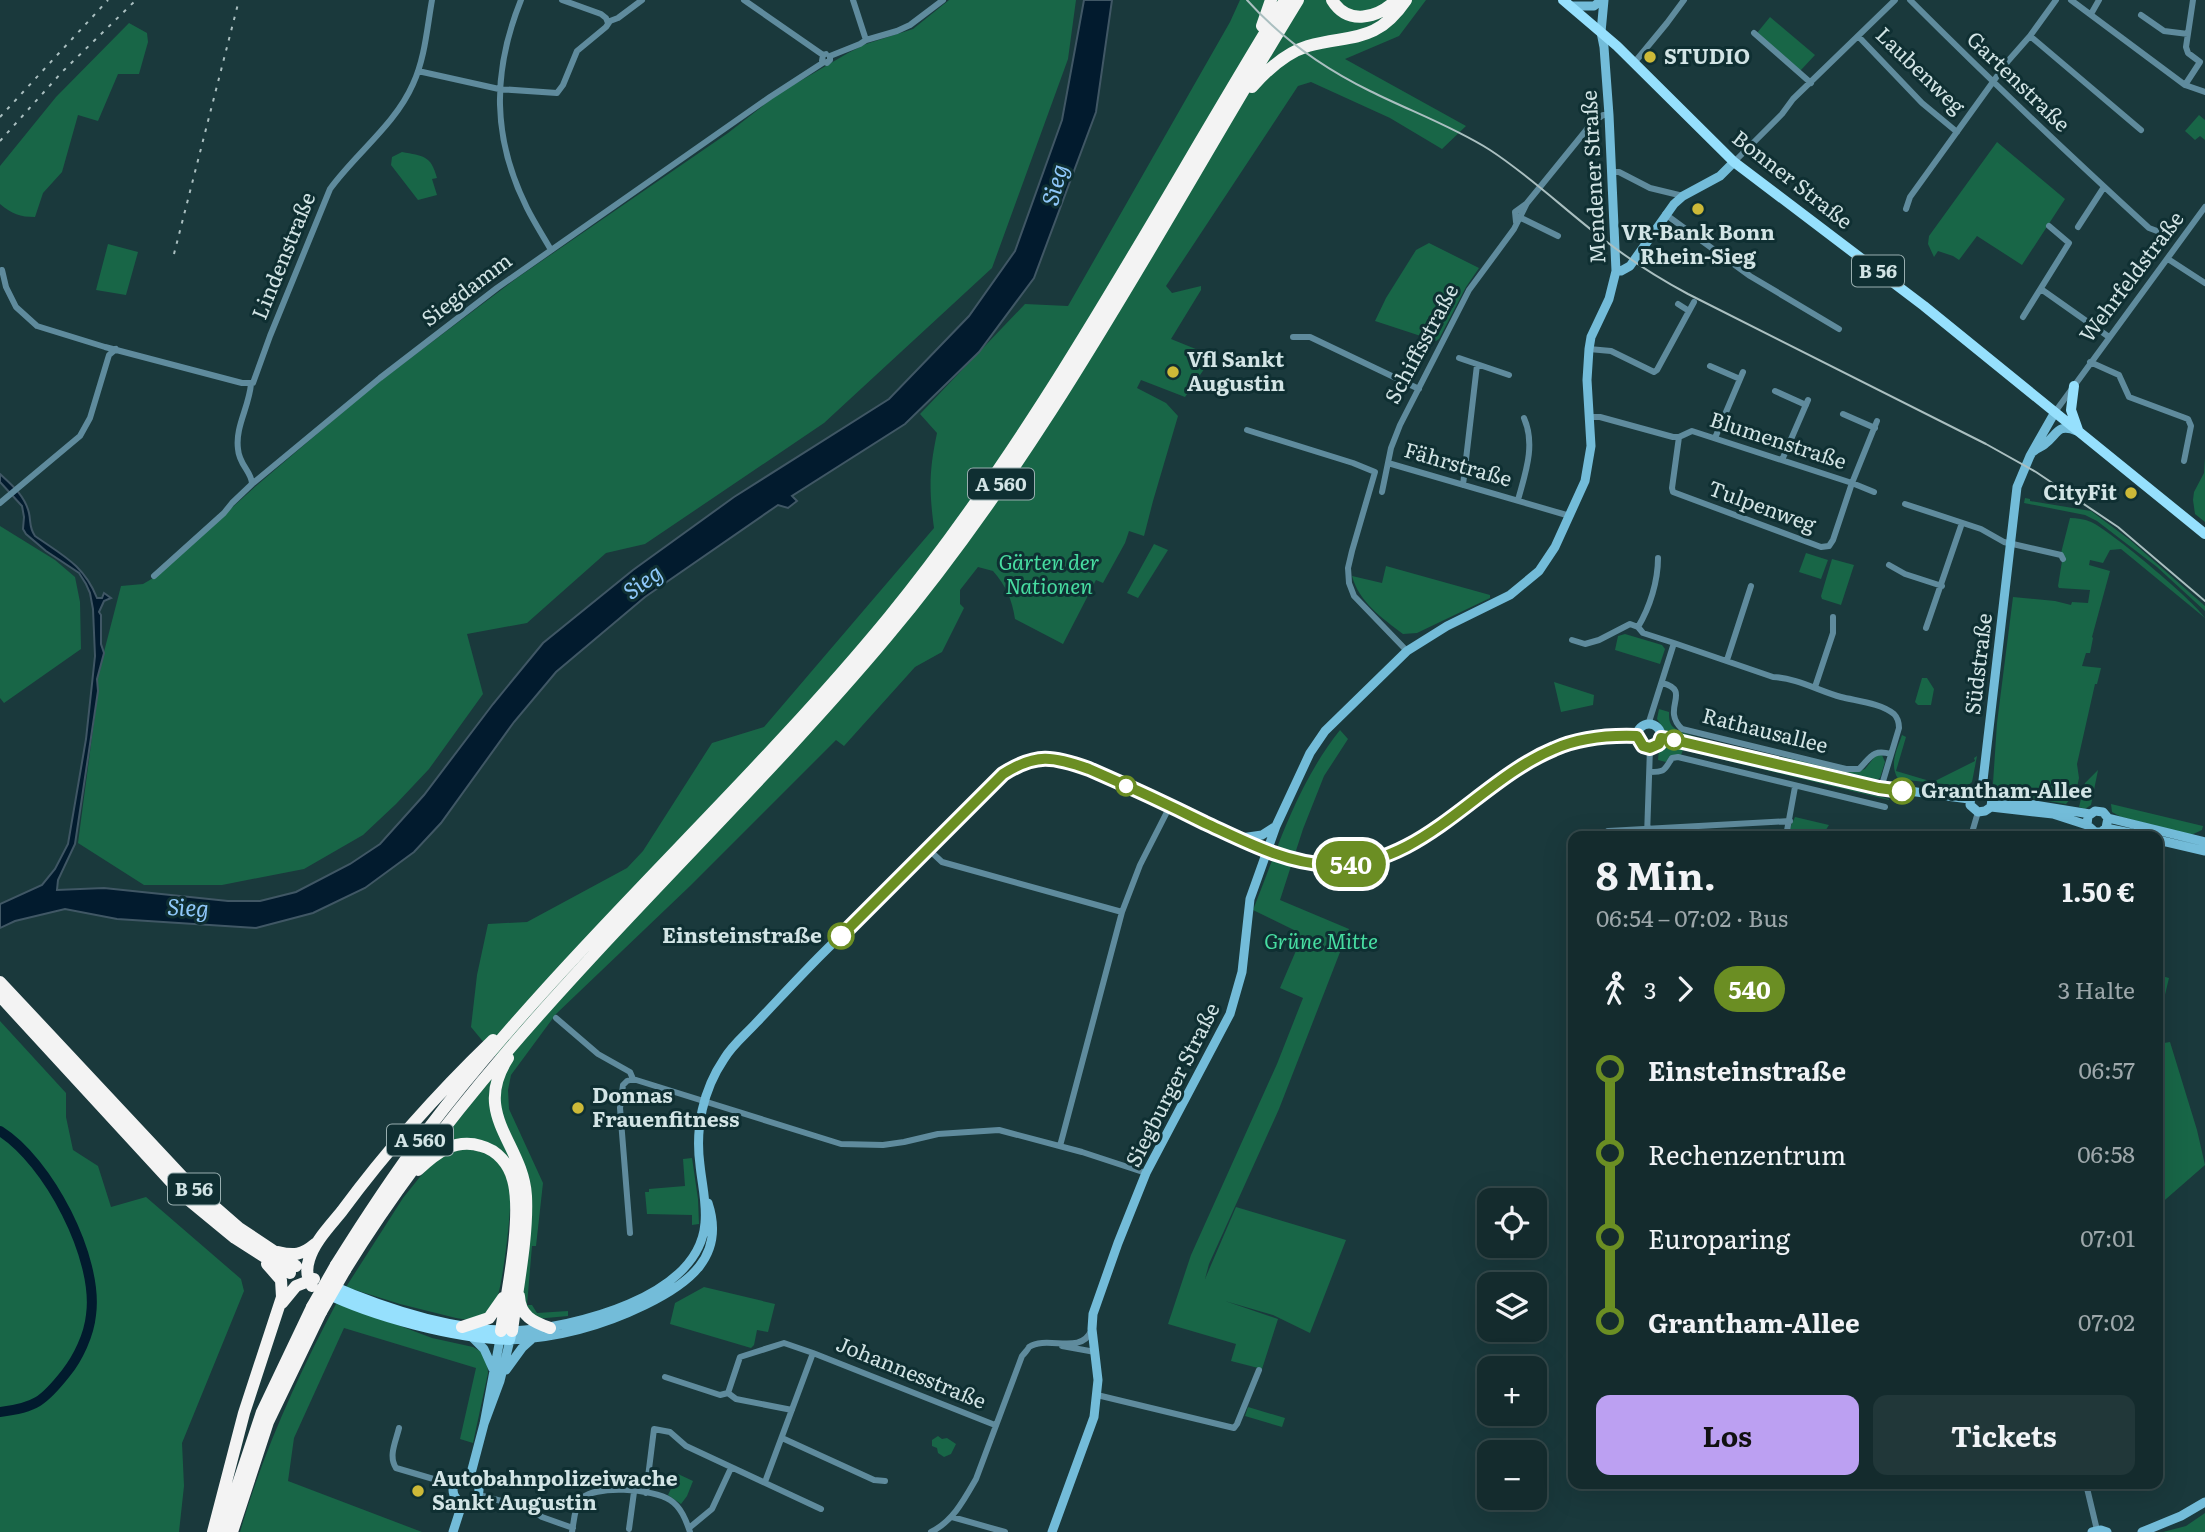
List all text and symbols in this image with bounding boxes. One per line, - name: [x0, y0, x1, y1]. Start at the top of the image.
- street label: Laubenweg: [1870, 18, 1974, 120]
- street label: Gartenstraße: [1961, 23, 2079, 138]
- place label: STUDIO: [1664, 39, 1750, 70]
- marker: STUDIO: [1642, 49, 1658, 65]
- street label: Mendener Straße: [1571, 89, 1612, 265]
- street label: Bonner Straße: [1727, 121, 1860, 235]
- water label: Sieg: [1031, 160, 1075, 209]
- street label: Lindenstraße: [242, 187, 321, 323]
- marker: VR-Bank Bonn Rhein-Sieg: [1690, 201, 1706, 217]
- street label: Wehrfeldstraße: [2070, 203, 2190, 348]
- place label: VR-Bank Bonn Rhein-Sieg: [1621, 215, 1775, 270]
- street label: Siegdamm: [414, 244, 517, 332]
- road number: B 56: [1852, 256, 1904, 286]
- street label: Schiffsstraße: [1375, 277, 1464, 408]
- place label: Vfl Sankt Augustin: [1187, 342, 1286, 397]
- marker: Vfl Sankt Augustin: [1165, 364, 1181, 380]
- street label: Blumenstraße: [1706, 402, 1851, 475]
- street label: Fährstraße: [1401, 432, 1516, 493]
- road number: A 560: [968, 468, 1034, 499]
- street label: Tulpenweg: [1705, 471, 1821, 539]
- place label: CityFit: [2043, 475, 2118, 506]
- marker: CityFit: [2123, 485, 2139, 501]
- park label: Gärten der Nationen: [998, 545, 1100, 600]
- water label: Sieg: [615, 554, 669, 606]
- street label: Südstraße: [1955, 611, 1998, 716]
- street label: Rathausallee: [1699, 698, 1832, 759]
- unlabelled marker: [1664, 730, 1684, 750]
- place label: Grantham-Allee: [1921, 773, 2092, 804]
- unlabelled marker: [1116, 776, 1136, 796]
- marker: Grantham-Allee: [1889, 778, 1915, 804]
- line badge: 540: [1311, 841, 1391, 887]
- text: 8 Min.: [1596, 845, 1716, 902]
- text: 540: [1330, 846, 1372, 881]
- text: 1.50 €: [2062, 871, 2135, 910]
- water label: Sieg: [166, 888, 210, 924]
- text: 06:54 – 07:02 · Bus: [1596, 900, 1788, 934]
- place label: Einsteinstraße: [662, 918, 822, 949]
- marker: Einsteinstraße: [828, 923, 854, 949]
- park label: Grüne Mitte: [1264, 924, 1378, 955]
- icon: walk: [1596, 970, 1634, 1008]
- icon: forward: [1666, 970, 1704, 1008]
- text: 540: [1728, 971, 1771, 1006]
- text: 3: [1644, 972, 1656, 1006]
- text: 3 Halte: [2058, 972, 2135, 1006]
- street label: Siegburger Straße: [1116, 996, 1226, 1171]
- text: Einsteinstraße: [1648, 1050, 1846, 1089]
- text: 06:57: [2078, 1052, 2135, 1086]
- place label: Donnas Frauenfitness: [592, 1078, 739, 1133]
- marker: Donnas Frauenfitness: [570, 1100, 586, 1116]
- road number: A 560: [387, 1124, 453, 1156]
- text: Rechenzentrum: [1648, 1134, 1846, 1173]
- text: 06:58: [2077, 1136, 2135, 1170]
- road number: B 56: [168, 1174, 220, 1204]
- map controls: [1477, 1188, 1547, 1510]
- button: locate: [1477, 1188, 1547, 1258]
- text: Europaring: [1648, 1218, 1790, 1257]
- text: 07:01: [2080, 1220, 2135, 1254]
- button: layers: [1477, 1272, 1547, 1342]
- text: Grantham-Allee: [1648, 1302, 1860, 1341]
- text: 07:02: [2078, 1304, 2135, 1338]
- street label: Johannesstraße: [832, 1327, 992, 1415]
- button: +: [1477, 1356, 1547, 1426]
- button: Los: [1596, 1395, 1859, 1475]
- button: Tickets: [1873, 1395, 2135, 1475]
- button: −: [1477, 1440, 1547, 1510]
- place label: Autobahnpolizeiwache Sankt Augustin: [432, 1461, 678, 1516]
- marker: Autobahnpolizeiwache Sankt Augustin: [410, 1483, 426, 1499]

